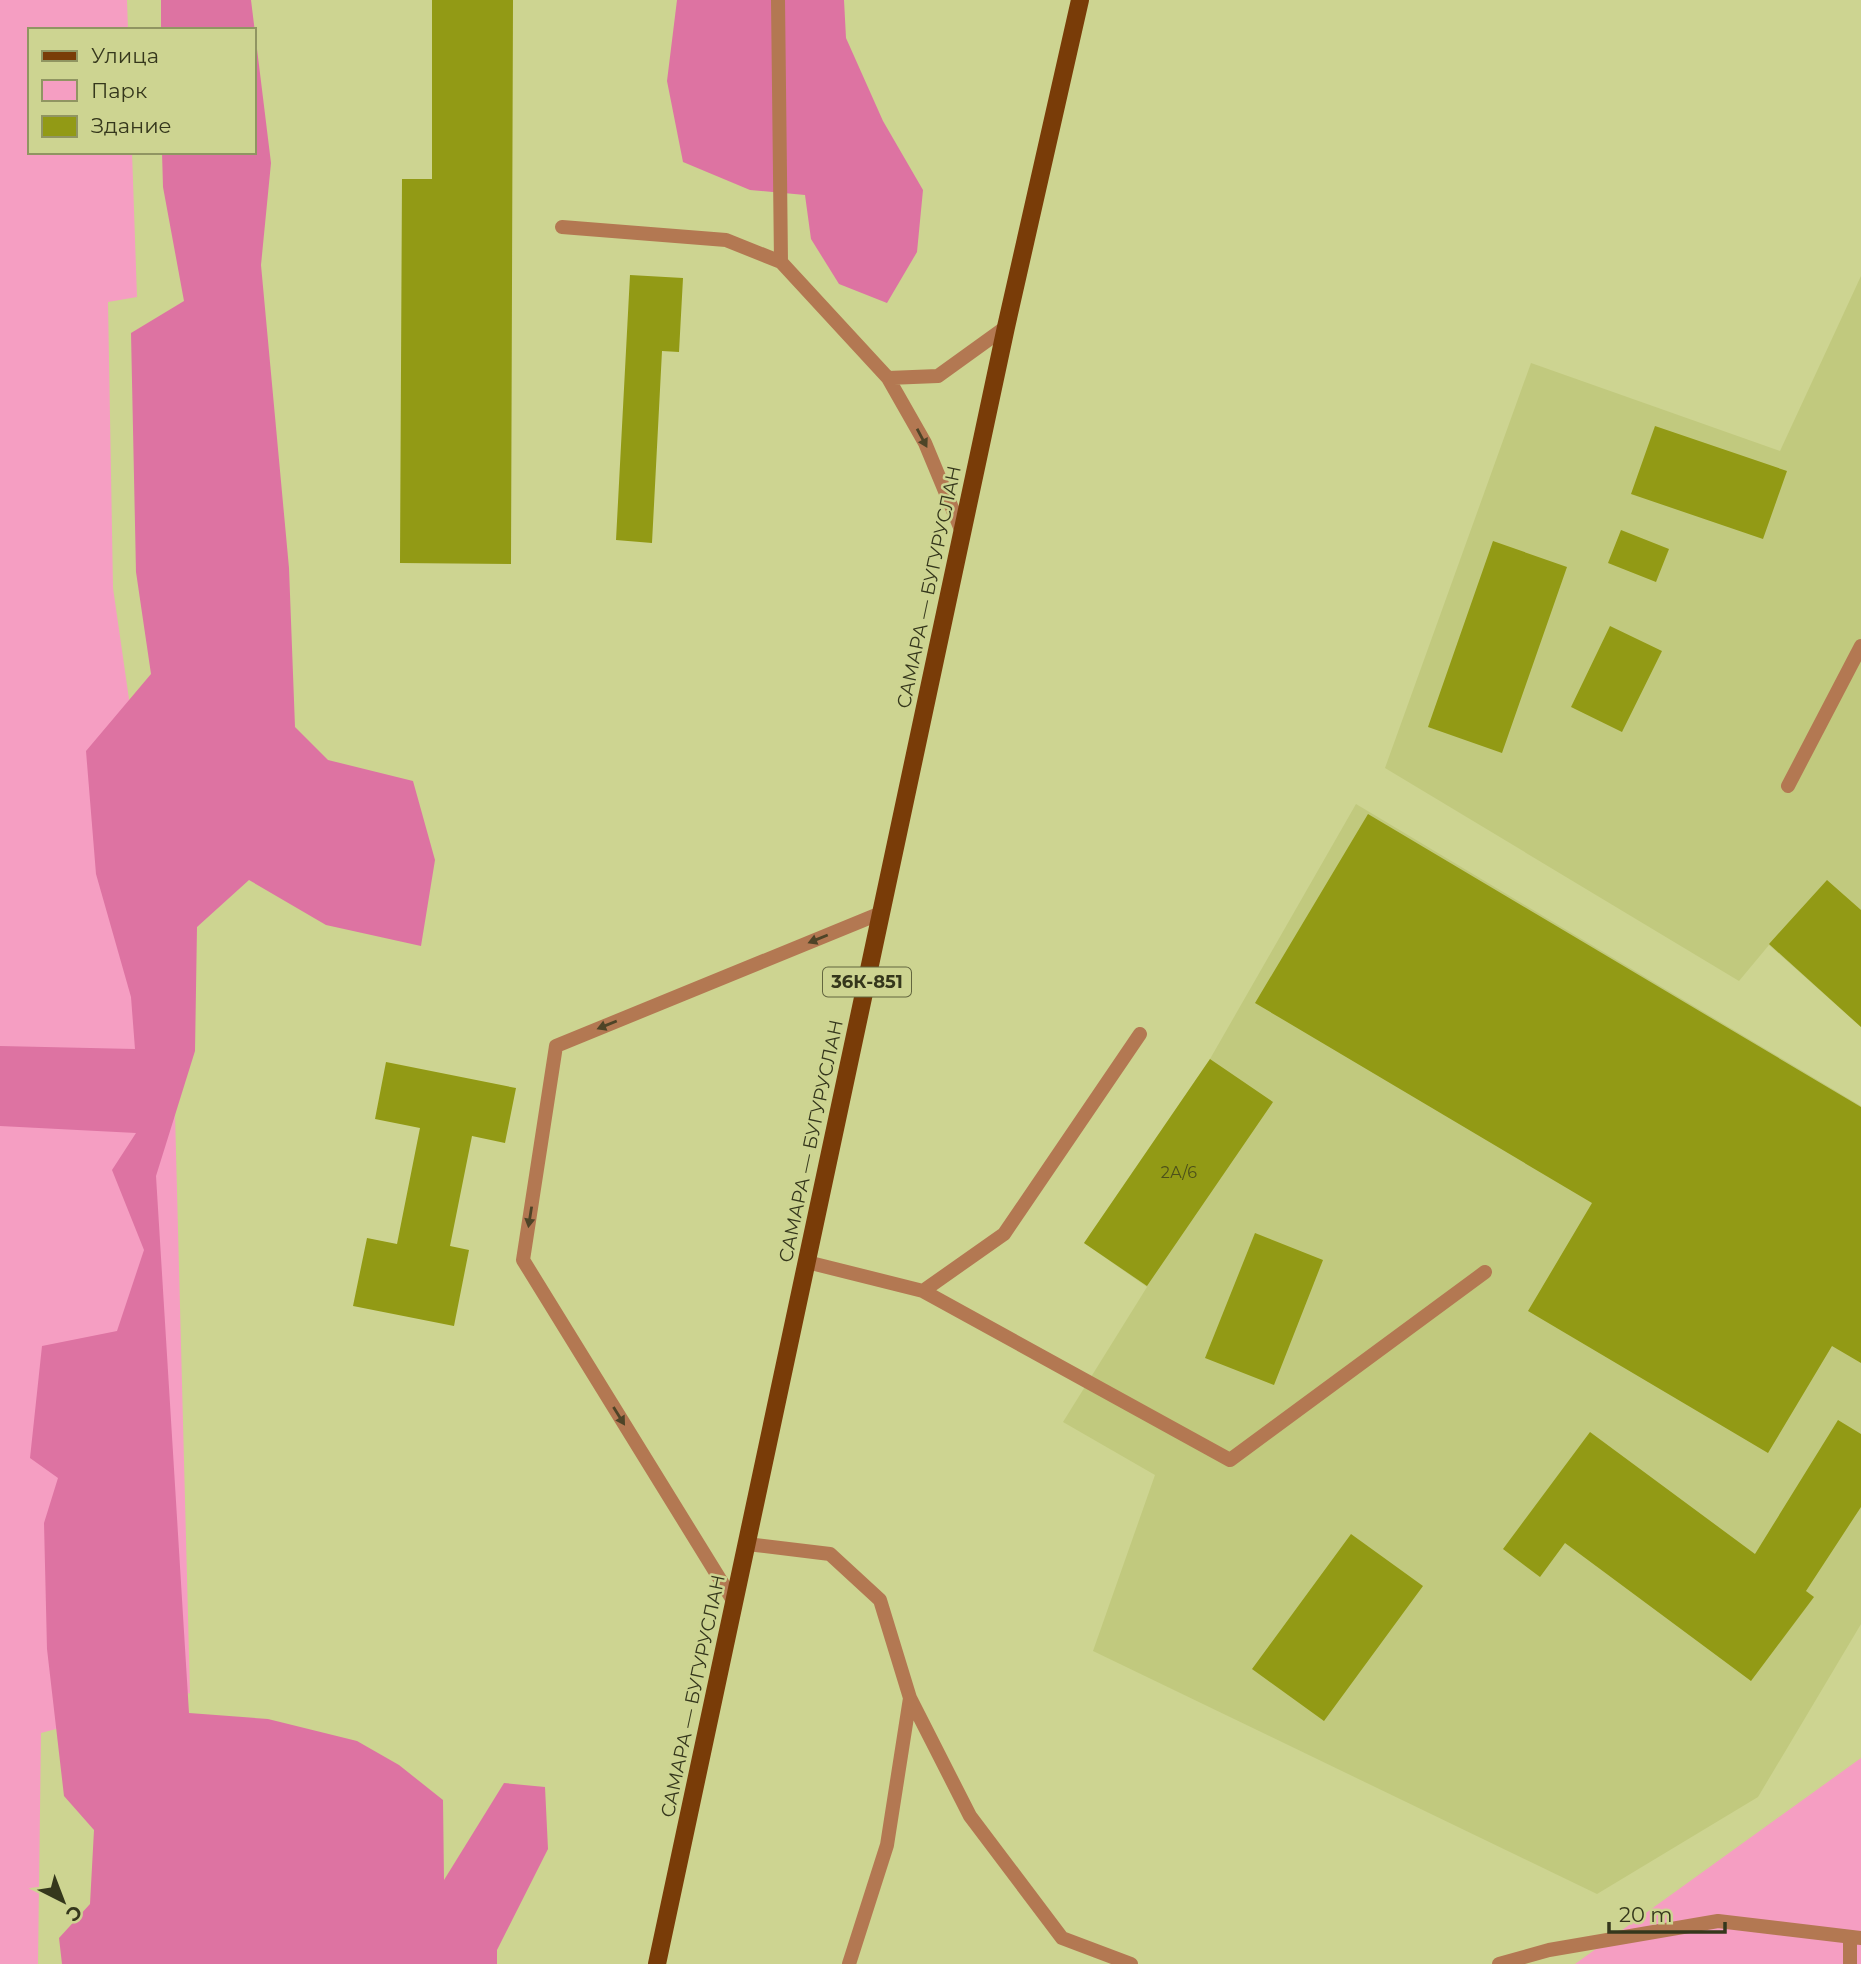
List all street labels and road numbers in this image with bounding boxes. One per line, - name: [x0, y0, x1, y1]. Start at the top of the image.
- street label: САМАРА — БУГУРУСЛАН: [892, 463, 966, 711]
- road number: 36К-851: [823, 967, 911, 996]
- street label: САМАРА — БУГУРУСЛАН: [774, 1017, 848, 1265]
- street label: САМАРА — БУГУРУСЛАН: [656, 1572, 730, 1820]

